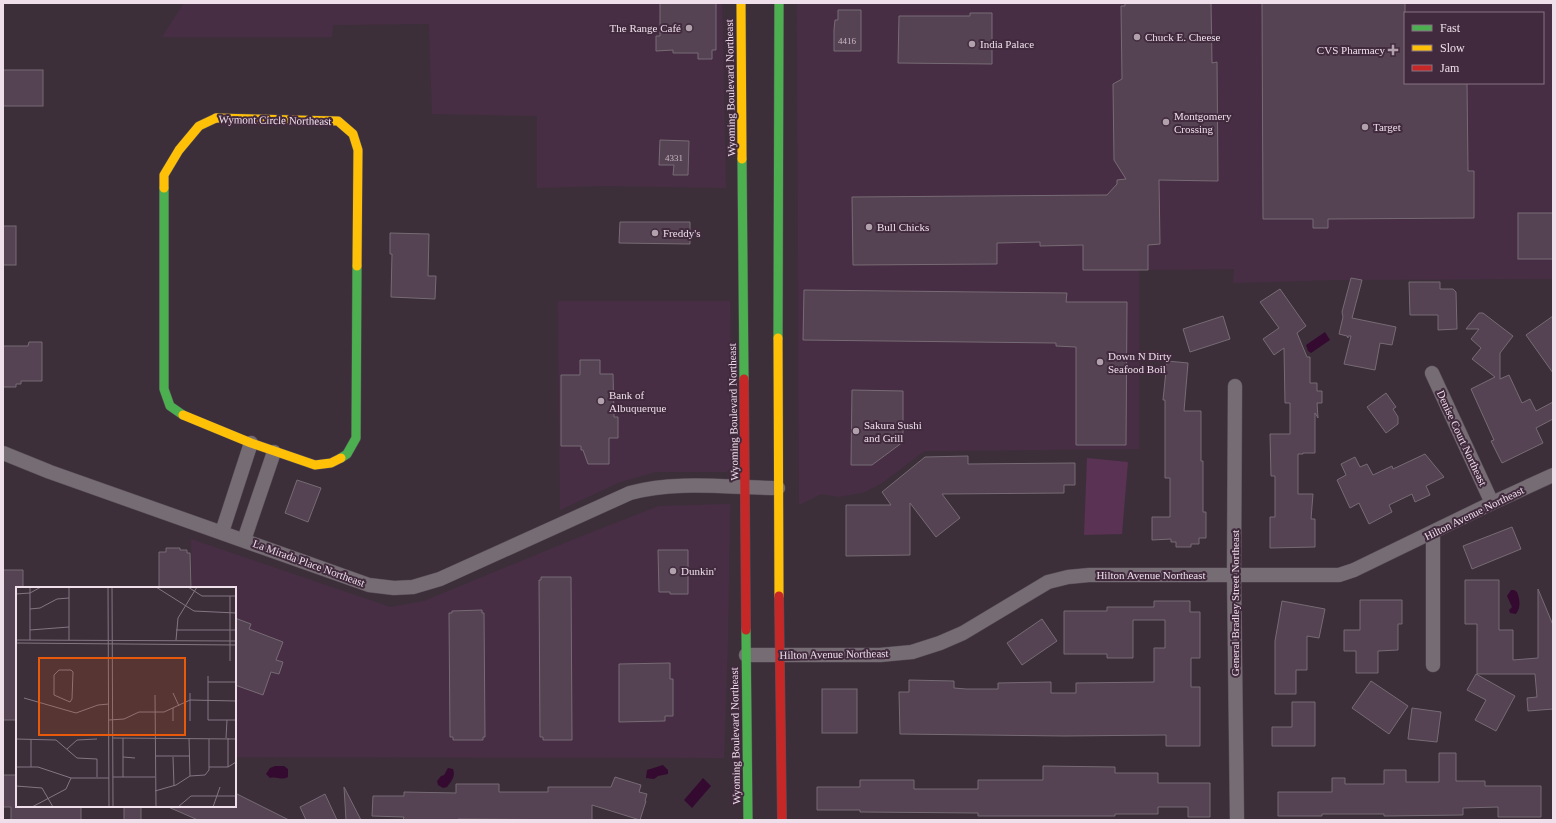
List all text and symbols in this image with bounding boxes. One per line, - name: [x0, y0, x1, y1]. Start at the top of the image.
- legend: [1404, 12, 1544, 84]
- street label: Wyoming Boulevard Northeast: [723, 19, 737, 157]
- text: Fast: [1440, 21, 1461, 35]
- place label: The Range Café: [610, 22, 681, 34]
- marker: The Range Café: [684, 23, 694, 33]
- place label: Chuck E. Cheese: [1145, 31, 1221, 43]
- marker: Chuck E. Cheese: [1132, 32, 1142, 42]
- house number: 4416: [838, 36, 857, 46]
- place label: India Palace: [980, 38, 1034, 50]
- marker: India Palace: [967, 39, 977, 49]
- text: Slow: [1440, 41, 1465, 55]
- place label: CVS Pharmacy: [1317, 44, 1385, 56]
- marker: CVS Pharmacy: [1388, 45, 1398, 55]
- text: Jam: [1440, 61, 1460, 75]
- place label: Montgomery Crossing: [1174, 110, 1232, 135]
- street label: Wymont Circle Northeast: [218, 113, 332, 127]
- marker: Montgomery Crossing: [1161, 117, 1171, 127]
- place label: Target: [1373, 121, 1401, 133]
- marker: Target: [1360, 122, 1370, 132]
- house number: 4331: [665, 153, 683, 163]
- place label: Bull Chicks: [877, 221, 929, 233]
- marker: Bull Chicks: [864, 222, 874, 232]
- place label: Freddy's: [663, 227, 700, 239]
- marker: Freddy's: [650, 228, 660, 238]
- street label: Wyoming Boulevard Northeast: [726, 343, 740, 481]
- place label: Down N Dirty Seafood Boil: [1108, 350, 1172, 375]
- marker: Down N Dirty Seafood Boil: [1095, 357, 1105, 367]
- street label: Denise Court Northeast: [1435, 388, 1489, 488]
- place label: Bank of Albuquerque: [609, 389, 667, 414]
- marker: Bank of Albuquerque: [596, 396, 606, 406]
- place label: Sakura Sushi and Grill: [864, 419, 922, 444]
- marker: Sakura Sushi and Grill: [851, 426, 861, 436]
- street label: Hilton Avenue Northeast: [1422, 484, 1526, 542]
- street label: General Bradley Street Northeast: [1229, 530, 1241, 676]
- street label: La Mirada Place Northeast: [251, 537, 367, 589]
- place label: Dunkin': [681, 565, 716, 577]
- marker: Dunkin': [668, 566, 678, 576]
- street label: Hilton Avenue Northeast: [1096, 569, 1206, 581]
- inset map: [16, 587, 236, 807]
- street label: Hilton Avenue Northeast: [779, 647, 889, 661]
- street label: Wyoming Boulevard Northeast: [728, 667, 742, 805]

